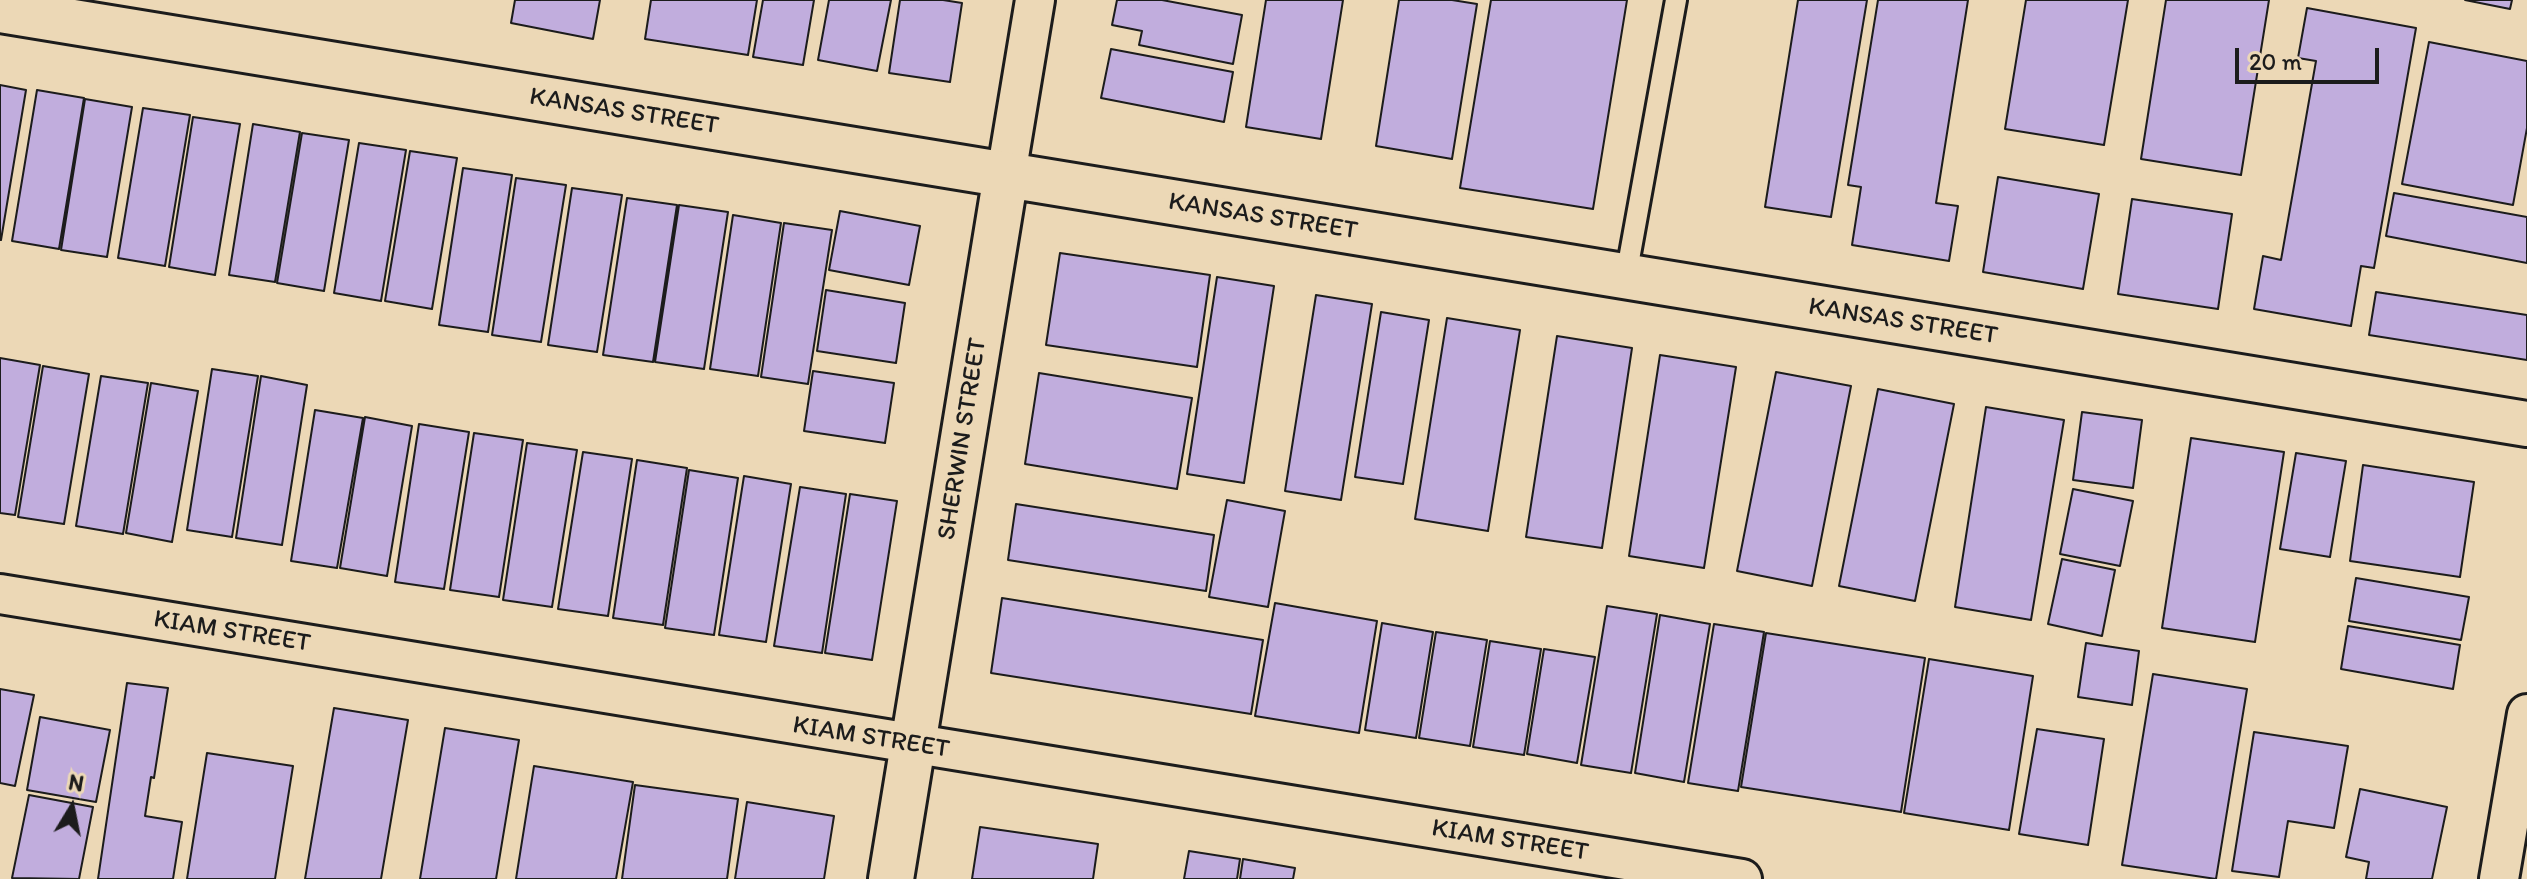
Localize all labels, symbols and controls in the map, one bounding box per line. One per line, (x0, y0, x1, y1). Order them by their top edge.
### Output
scale bar (2239, 32, 2383, 82)
text: 20 m (2249, 47, 2302, 76)
street label: KANSAS STREET (527, 82, 721, 142)
street label: KANSAS STREET (1166, 187, 1360, 247)
street label: KANSAS STREET (1806, 292, 2000, 352)
street label: SHERWIN STREET (932, 336, 994, 542)
street label: KIAM STREET (151, 604, 313, 660)
street label: KIAM STREET (790, 710, 952, 766)
north arrow (32, 767, 112, 847)
text: N (67, 768, 86, 797)
street label: KIAM STREET (1429, 813, 1591, 869)

